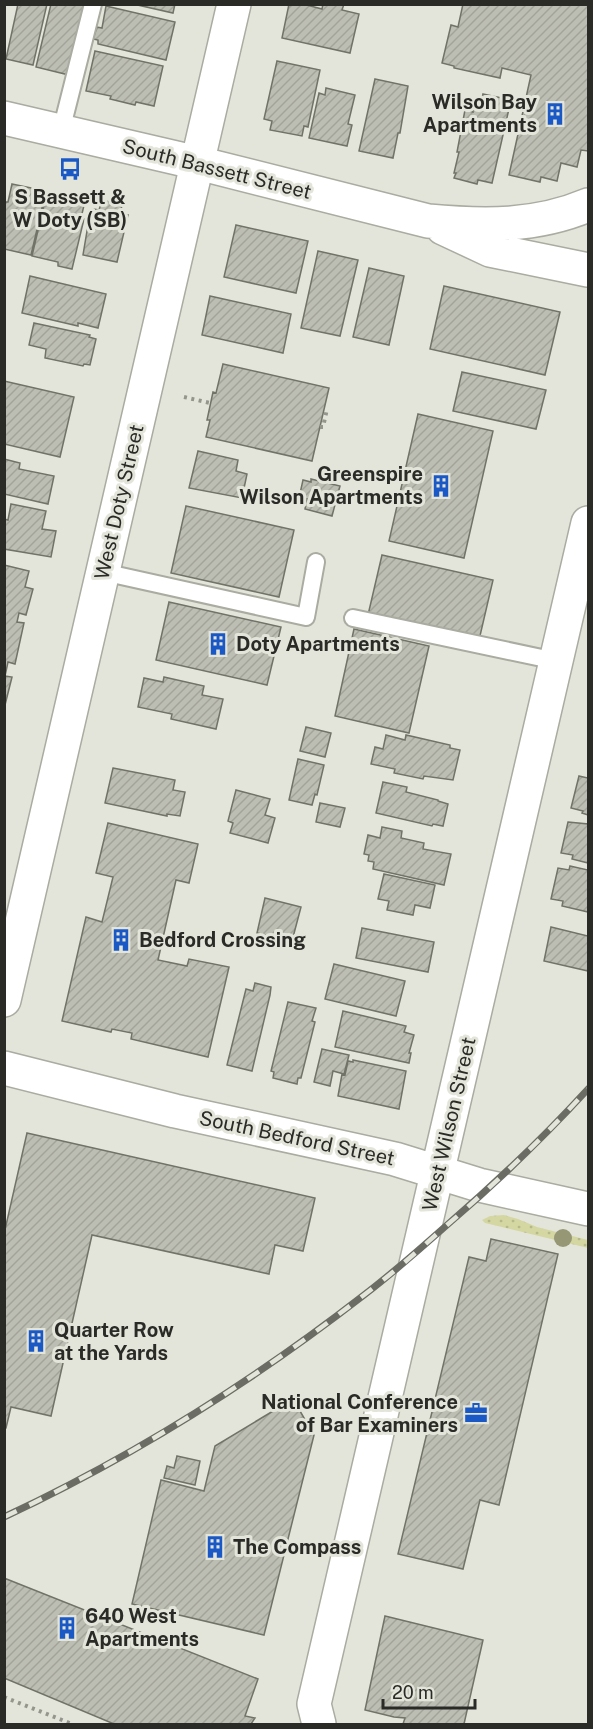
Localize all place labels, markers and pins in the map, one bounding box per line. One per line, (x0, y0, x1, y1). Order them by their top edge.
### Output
place label: Wilson Bay Apartments (423, 90, 537, 137)
building icon: Wilson Bay Apartments (542, 101, 568, 127)
bus stop icon: S Bassett & W Doty (SB) (57, 156, 83, 182)
place label: S Bassett & W Doty (SB) (13, 185, 127, 232)
place label: Greenspire Wilson Apartments (239, 462, 423, 509)
building icon: Greenspire Wilson Apartments (428, 473, 454, 499)
building icon: Doty Apartments (205, 631, 231, 657)
place label: Doty Apartments (236, 632, 400, 656)
building icon: Bedford Crossing (108, 927, 134, 953)
place label: Bedford Crossing (139, 928, 306, 952)
place label: Quarter Row at the Yards (54, 1318, 174, 1365)
building icon: Quarter Row at the Yards (23, 1328, 49, 1354)
place label: National Conference of Bar Examiners (261, 1390, 458, 1437)
office icon: National Conference of Bar Examiners (463, 1400, 489, 1426)
building icon: The Compass (202, 1534, 228, 1560)
place label: The Compass (233, 1535, 361, 1559)
place label: 640 West Apartments (85, 1604, 199, 1651)
building icon: 640 West Apartments (54, 1615, 80, 1641)

